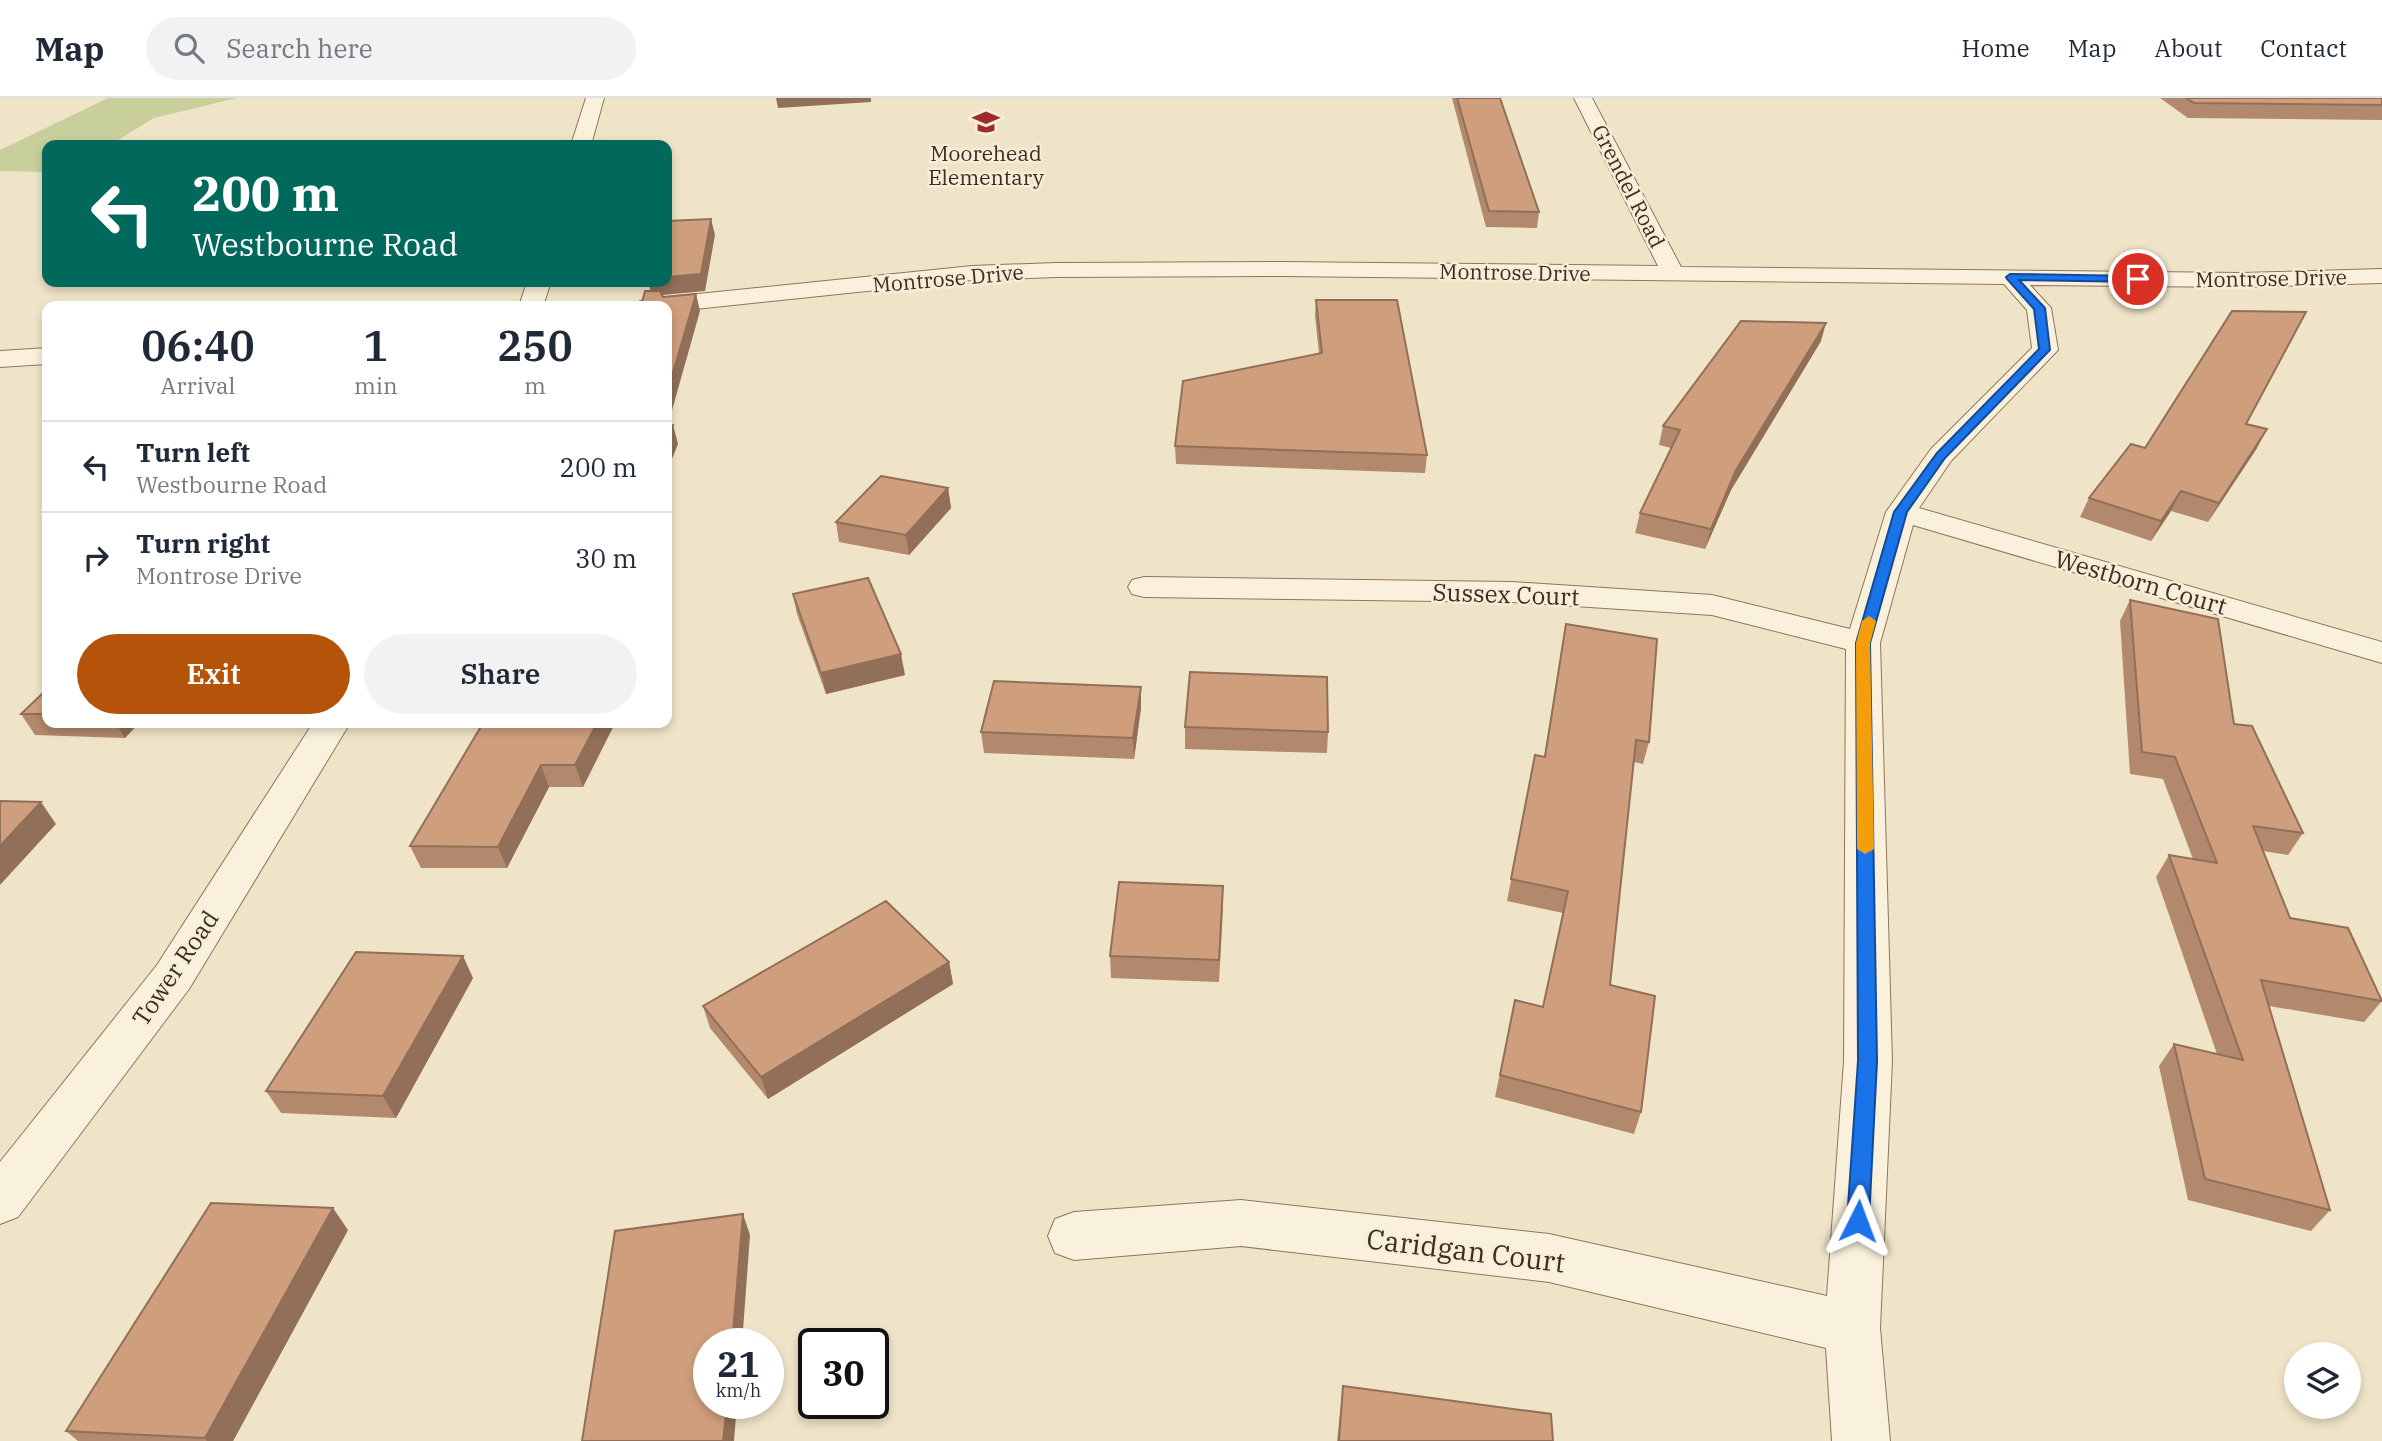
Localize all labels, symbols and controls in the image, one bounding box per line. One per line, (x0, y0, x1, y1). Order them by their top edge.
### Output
search box (146, 17, 636, 80)
text: Map (35, 27, 104, 70)
icon: search (170, 29, 208, 67)
text: Search here (226, 31, 373, 65)
text: Home (1962, 32, 2030, 64)
text: Map (2068, 32, 2116, 64)
text: About (2154, 32, 2222, 64)
text: Contact (2260, 32, 2347, 64)
school or university icon: Moorehead Elementary (971, 107, 1001, 137)
street label: Grendel Road (1586, 120, 1672, 252)
place label: Moorehead Elementary (928, 139, 1045, 191)
text: 200 m (192, 161, 339, 224)
icon: left (77, 168, 168, 259)
text: Westbourne Road (192, 223, 458, 265)
pin (2108, 249, 2168, 309)
street label: Montrose Drive (871, 257, 1025, 299)
street label: Montrose Drive (1439, 257, 1591, 287)
icon: arrive (2119, 260, 2157, 298)
street label: Montrose Drive (2195, 263, 2347, 293)
text: 06:40 (141, 318, 255, 373)
text: 1 (363, 318, 388, 373)
text: 250 (497, 318, 573, 373)
text: Arrival (161, 370, 235, 400)
text: min (354, 370, 398, 400)
text: m (524, 370, 546, 400)
text: Turn left (136, 435, 250, 469)
icon: left (77, 448, 115, 486)
text: 200 m (559, 450, 637, 484)
text: Westbourne Road (136, 469, 327, 499)
text: Turn right (136, 526, 270, 560)
icon: right (77, 539, 115, 577)
text: 30 m (575, 541, 637, 575)
street label: Westborn Court (2051, 542, 2231, 622)
text: Montrose Drive (136, 560, 302, 590)
street label: Sussex Court (1432, 575, 1580, 613)
button: Exit (77, 634, 350, 714)
button: Share (364, 634, 637, 714)
street label: Tower Road (125, 904, 225, 1032)
position arrow (1821, 1184, 1895, 1258)
street label: Caridgan Court (1365, 1219, 1568, 1281)
speed limit sign: 30 (798, 1328, 889, 1419)
text: 21 (717, 1341, 760, 1387)
map controls (2284, 1342, 2361, 1419)
button: layers (2284, 1342, 2361, 1419)
text: km/h (716, 1379, 761, 1402)

